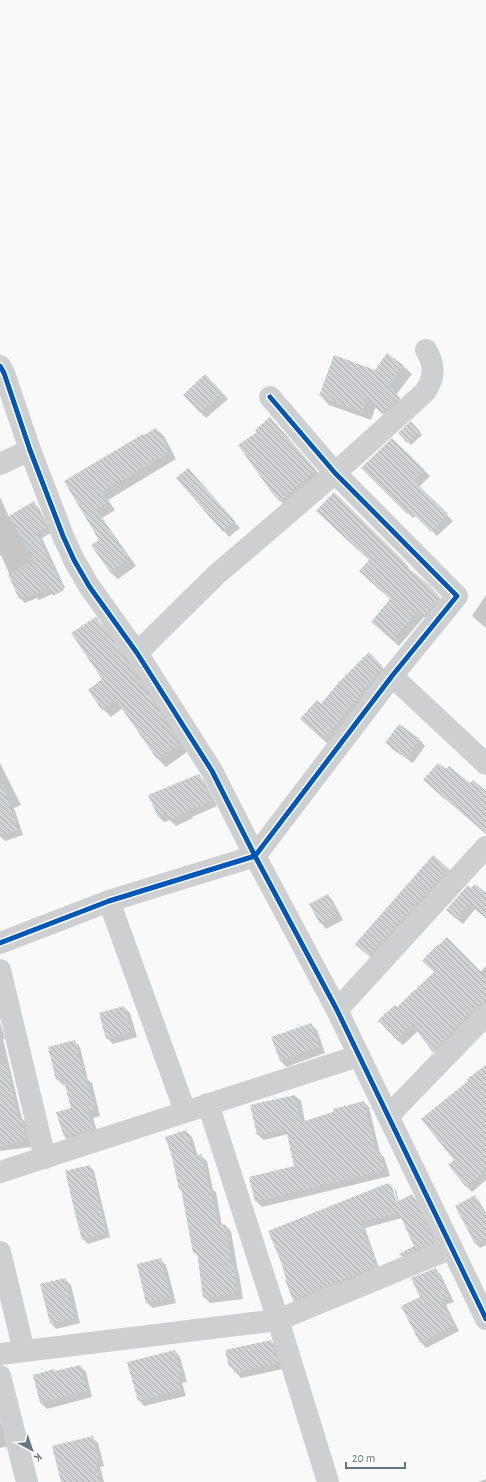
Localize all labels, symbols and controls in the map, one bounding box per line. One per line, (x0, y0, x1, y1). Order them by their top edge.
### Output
north arrow (12, 1430, 52, 1470)
scale bar (346, 1444, 405, 1470)
text: K (32, 1451, 44, 1464)
text: 20 m (352, 1452, 375, 1464)

